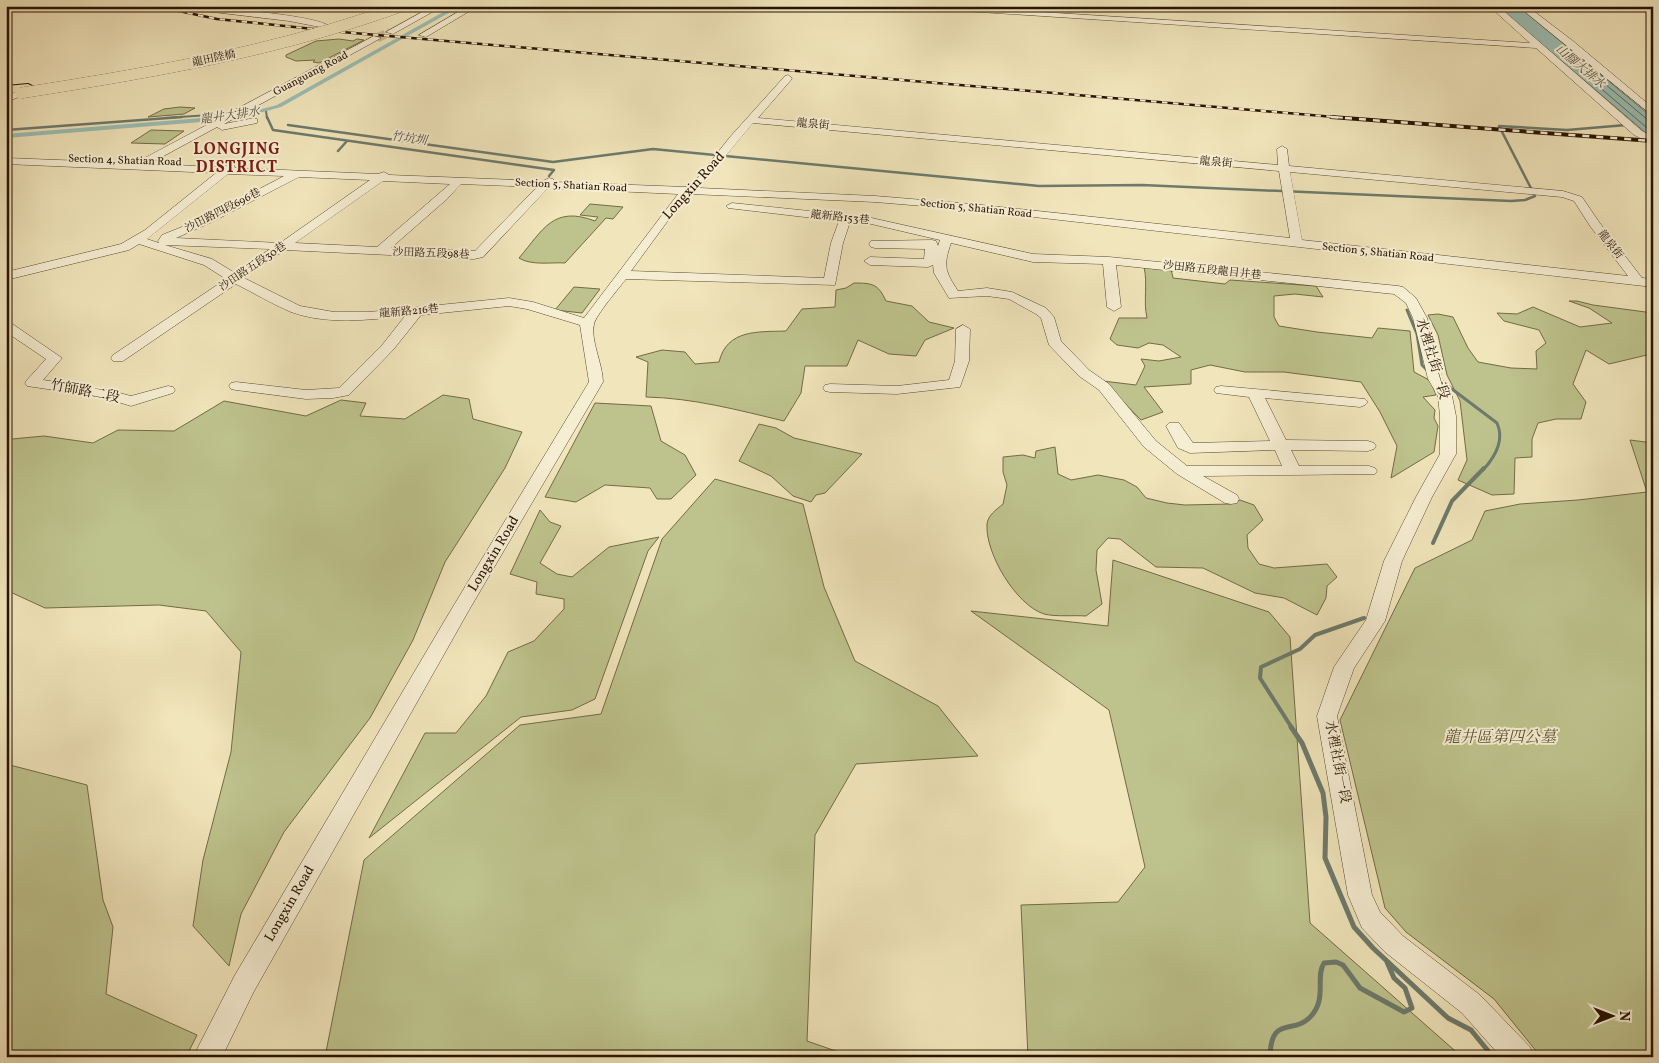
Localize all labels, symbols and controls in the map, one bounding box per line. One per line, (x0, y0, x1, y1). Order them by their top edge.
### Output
water label: 山腳大排水 (1552, 42, 1609, 93)
street label: 龍田陸橋 (191, 47, 237, 71)
street label: Guanguang Road (271, 48, 351, 100)
water label: 龍井大排水 (199, 104, 262, 128)
street label: 龍泉街 (796, 116, 830, 134)
water label: 竹坑圳 (390, 129, 430, 150)
district label: LONGJING DISTRICT (193, 139, 281, 179)
street label: Longxin Road (658, 148, 730, 224)
street label: Section 4, Shatian Road (68, 152, 182, 170)
street label: 龍泉街 (1199, 154, 1233, 172)
street label: Section 5, Shatian Road (514, 176, 628, 196)
street label: 沙田路四段696巷 (182, 185, 264, 237)
street label: Section 5, Shatian Road (919, 196, 1033, 222)
street label: 龍新路153巷 (810, 207, 870, 229)
street label: 龍泉街 (1594, 227, 1626, 263)
street label: 沙田路五段30巷 (216, 239, 290, 295)
street label: Section 5, Shatian Road (1321, 240, 1435, 266)
street label: 沙田路五段98巷 (392, 245, 470, 263)
street label: 沙田路五段龍目井巷 (1162, 258, 1262, 284)
street label: 龍新路216巷 (379, 302, 439, 322)
street label: 水裡社街一段 (1411, 316, 1453, 402)
street label: 竹師路二段 (49, 376, 121, 408)
street label: Longxin Road (464, 513, 524, 595)
street label: 水裡社街一段 (1320, 719, 1354, 805)
park label: 龍井區第四公墓 (1444, 727, 1559, 749)
street label: Longxin Road (261, 862, 320, 946)
north arrow (1586, 990, 1636, 1040)
text: N (1614, 1011, 1633, 1021)

